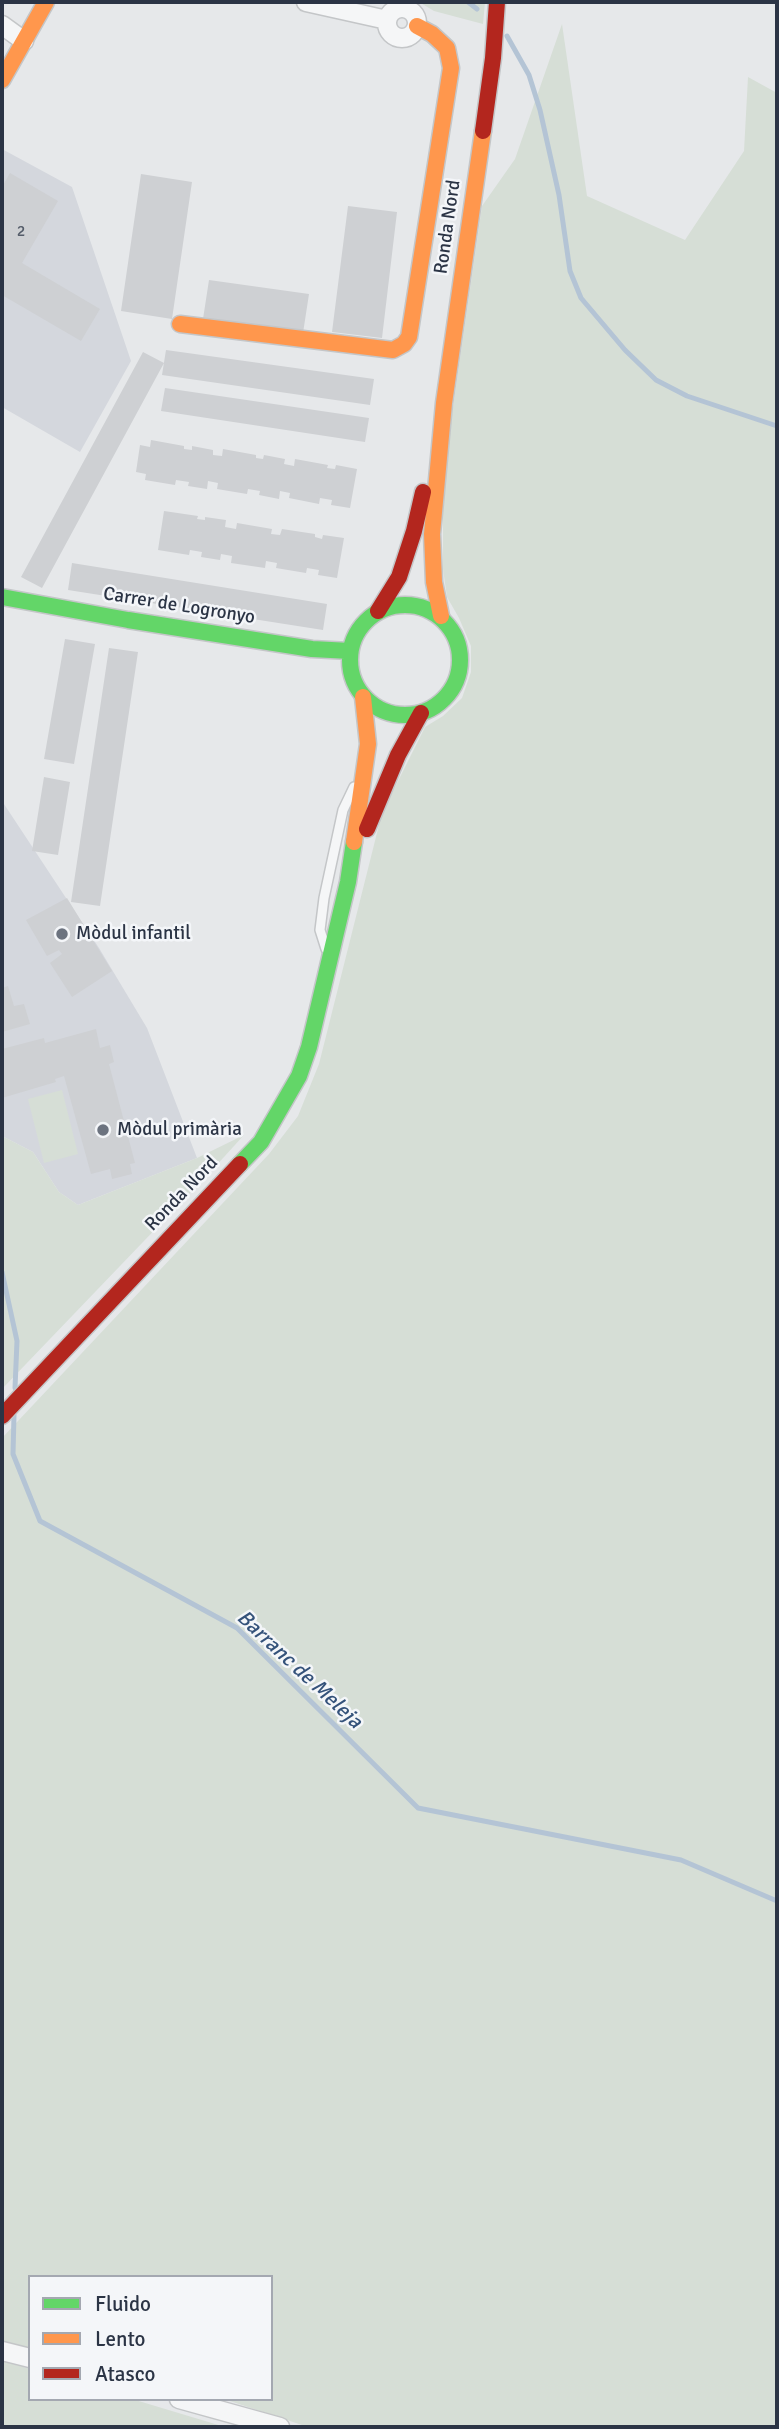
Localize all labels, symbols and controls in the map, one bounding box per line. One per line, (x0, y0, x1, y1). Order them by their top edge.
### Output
street label: Ronda Nord (430, 178, 466, 276)
house number: 2 (17, 222, 25, 242)
street label: Carrer de Logronyo (101, 583, 257, 629)
place label: Mòdul infantil (76, 923, 191, 945)
marker: Mòdul infantil (54, 926, 70, 942)
place label: Mòdul primària (117, 1119, 242, 1141)
marker: Mòdul primària (95, 1122, 111, 1138)
street label: Ronda Nord (141, 1152, 223, 1236)
water label: Barranc de Meleja (231, 1606, 367, 1734)
legend (28, 2275, 273, 2401)
text: Fluido (95, 2291, 151, 2317)
text: Lento (95, 2326, 145, 2352)
text: Atasco (95, 2361, 155, 2387)

